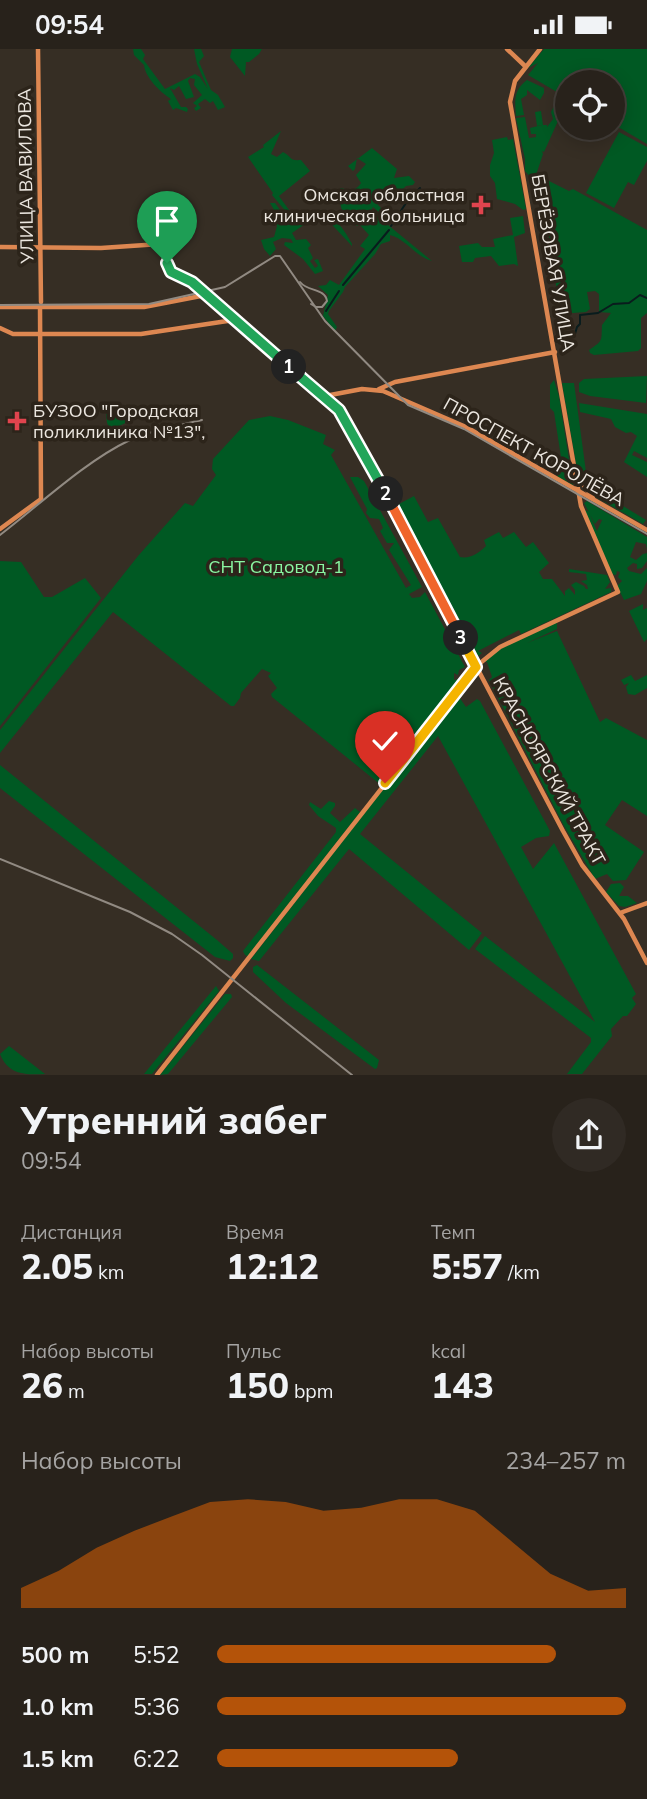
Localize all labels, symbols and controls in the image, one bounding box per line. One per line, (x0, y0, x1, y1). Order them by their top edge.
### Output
text: 09:54 (35, 8, 104, 41)
map controls (555, 70, 625, 140)
button: locate (555, 70, 625, 140)
street label: УЛИЦА ВАВИЛОВА (12, 88, 39, 265)
street label: БЕРЁЗОВАЯ УЛИЦА (527, 172, 580, 353)
place label: Омская областная клиническая больница (263, 183, 465, 227)
pin (137, 191, 197, 263)
marker: Омская областная клиническая больница (471, 195, 491, 215)
icon: arrive (148, 202, 186, 240)
pin: 1 (272, 349, 306, 385)
text: 1 (283, 354, 294, 378)
street label: ПРОСПЕКТ КОРОЛЁВА (439, 392, 629, 511)
place label: БУЗОО "Городская поликлиника №13", (33, 399, 205, 443)
marker: БУЗОО "Городская поликлиника №13", (7, 411, 27, 431)
pin: 2 (368, 477, 404, 511)
text: 2 (380, 481, 391, 505)
park label: СНТ Садовод-1 (208, 555, 344, 578)
pin: 3 (444, 621, 478, 655)
text: 3 (455, 625, 466, 649)
street label: КРАСНОЯРСКИЙ ТРАКТ (488, 673, 611, 869)
pin (355, 711, 415, 783)
icon: check (366, 722, 404, 760)
text: Утренний забег (21, 1096, 327, 1144)
button: share (552, 1098, 626, 1172)
text: 09:54 (21, 1146, 81, 1175)
text: Дистанция (21, 1220, 122, 1244)
text: Время (226, 1220, 284, 1244)
text: Темп (431, 1220, 476, 1244)
text: 2.05 (21, 1244, 93, 1288)
text: 12:12 (226, 1244, 319, 1288)
text: 5:57 (431, 1244, 503, 1288)
text: km (93, 1260, 125, 1284)
text: /km (503, 1260, 540, 1284)
text: Набор высоты (21, 1339, 154, 1363)
text: Пульс (226, 1339, 281, 1363)
text: kcal (431, 1339, 466, 1363)
text: 26 (21, 1363, 63, 1407)
text: 150 (226, 1363, 289, 1407)
text: 143 (431, 1363, 494, 1407)
text: m (63, 1379, 85, 1403)
text: bpm (289, 1379, 333, 1403)
text: Набор высоты (21, 1446, 182, 1475)
text: 234–257 m (505, 1446, 626, 1475)
text: 500 m (21, 1640, 89, 1669)
text: 5:52 (133, 1640, 180, 1669)
text: 1.0 km (21, 1692, 94, 1721)
text: 5:36 (133, 1692, 180, 1721)
text: 1.5 km (21, 1744, 94, 1773)
text: 6:22 (133, 1744, 180, 1773)

